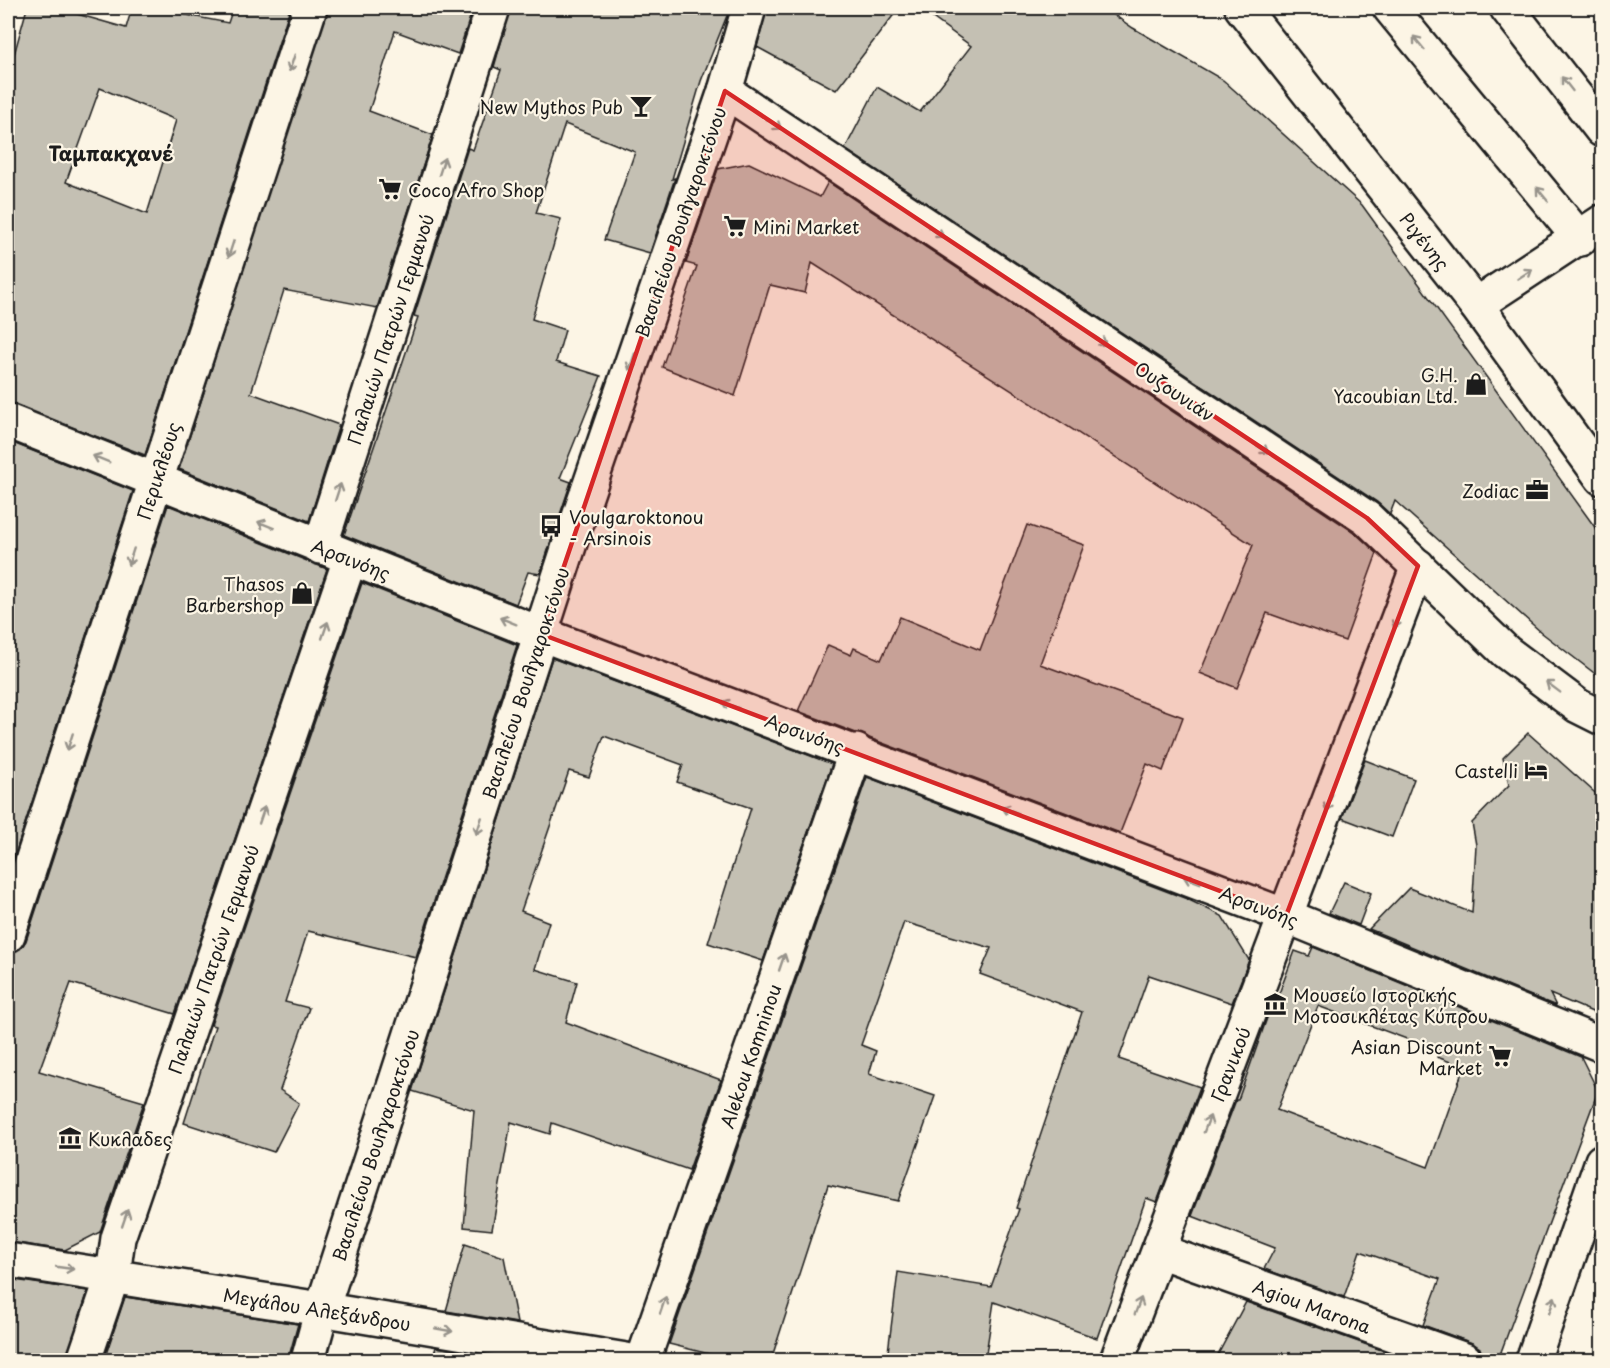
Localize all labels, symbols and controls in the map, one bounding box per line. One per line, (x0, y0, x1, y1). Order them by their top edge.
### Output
one-way arrow (1412, 35, 1425, 51)
one-way arrow (285, 53, 296, 72)
one-way arrow (1560, 77, 1573, 93)
place label: New Mythos Pub (480, 93, 623, 120)
bar icon: New Mythos Pub (628, 93, 654, 119)
street label: Βασιλείου Βουλγαροκτόνου (628, 103, 732, 341)
one-way arrow (765, 118, 782, 130)
district label: Ταμπακχανέ (49, 138, 173, 168)
one-way arrow (437, 157, 448, 176)
supermarket icon: Coco Afro Shop (377, 176, 403, 202)
place label: Coco Afro Shop (408, 176, 544, 203)
one-way arrow (1536, 186, 1549, 202)
street label: Ριγένης (1394, 206, 1456, 276)
street label: Παλαιών Πατρών Γερμανού (340, 210, 440, 448)
supermarket icon: Mini Market (722, 213, 748, 239)
place label: Mini Market (753, 213, 859, 240)
one-way arrow (928, 226, 944, 238)
one-way arrow (225, 239, 236, 258)
one-way arrow (1517, 267, 1534, 280)
one-way arrow (1090, 334, 1107, 346)
one-way arrow (626, 352, 637, 371)
street label: Ουζουνιάν (1130, 354, 1220, 428)
place label: G.H. Yacoubian Ltd. (1333, 361, 1458, 409)
shop icon: G.H. Yacoubian Ltd. (1463, 371, 1489, 397)
street label: Περικλέους (129, 418, 187, 524)
one-way arrow (1252, 442, 1269, 454)
one-way arrow (92, 453, 111, 464)
place label: Zodiac (1462, 477, 1519, 504)
office icon: Zodiac (1524, 477, 1550, 503)
one-way arrow (333, 483, 344, 502)
place label: Voulgaroktonou - Arsinois (569, 503, 704, 551)
bus stop icon: Voulgaroktonou - Arsinois (538, 513, 564, 539)
one-way arrow (257, 519, 276, 530)
street label: Αρσινόης (307, 532, 395, 586)
one-way arrow (124, 547, 135, 566)
street label: Βασιλείου Βουλγαροκτόνου (475, 564, 575, 802)
place label: Thasos Barbershop (185, 570, 284, 618)
shop icon: Thasos Barbershop (289, 580, 315, 606)
one-way arrow (1391, 611, 1402, 629)
one-way arrow (499, 615, 518, 626)
one-way arrow (321, 621, 332, 640)
one-way arrow (1546, 681, 1562, 693)
one-way arrow (721, 698, 739, 709)
street label: Αρσινόης (761, 706, 849, 760)
one-way arrow (64, 732, 75, 751)
place label: Castelli (1454, 757, 1518, 784)
hotel icon: Castelli (1523, 757, 1549, 783)
one-way arrow (1322, 793, 1333, 812)
one-way arrow (1002, 804, 1020, 815)
one-way arrow (258, 806, 269, 825)
one-way arrow (473, 816, 484, 835)
street label: Παλαιών Πατρών Γερμανού (161, 841, 265, 1077)
one-way arrow (1184, 874, 1202, 885)
street label: Αρσινόης (1215, 879, 1303, 933)
one-way arrow (778, 954, 789, 972)
street label: Alekou Komninou (713, 980, 787, 1132)
place label: Μουσείο Ιστορικής Μοτοσικλέτας Κύπρου (1293, 981, 1488, 1029)
museum icon: Μουσείο Ιστορικής Μοτοσικλέτας Κύπρου (1262, 991, 1288, 1017)
street label: Γρανικού (1203, 1023, 1257, 1105)
street label: Βασιλείου Βουλγαροκτόνου (325, 1026, 425, 1264)
place label: Asian Discount Market (1351, 1033, 1482, 1081)
supermarket icon: Asian Discount Market (1487, 1043, 1513, 1069)
one-way arrow (1203, 1115, 1214, 1133)
museum icon: Κυκλαδες (57, 1125, 83, 1151)
place label: Κυκλαδες (88, 1125, 172, 1152)
one-way arrow (120, 1209, 131, 1228)
one-way arrow (55, 1263, 75, 1274)
street label: Agiou Marona (1249, 1272, 1375, 1340)
street label: Μεγάλου Αλεξάνδρου (221, 1281, 413, 1337)
one-way arrow (658, 1296, 669, 1315)
one-way arrow (1547, 1296, 1558, 1315)
one-way arrow (1133, 1297, 1144, 1316)
one-way arrow (434, 1325, 454, 1336)

